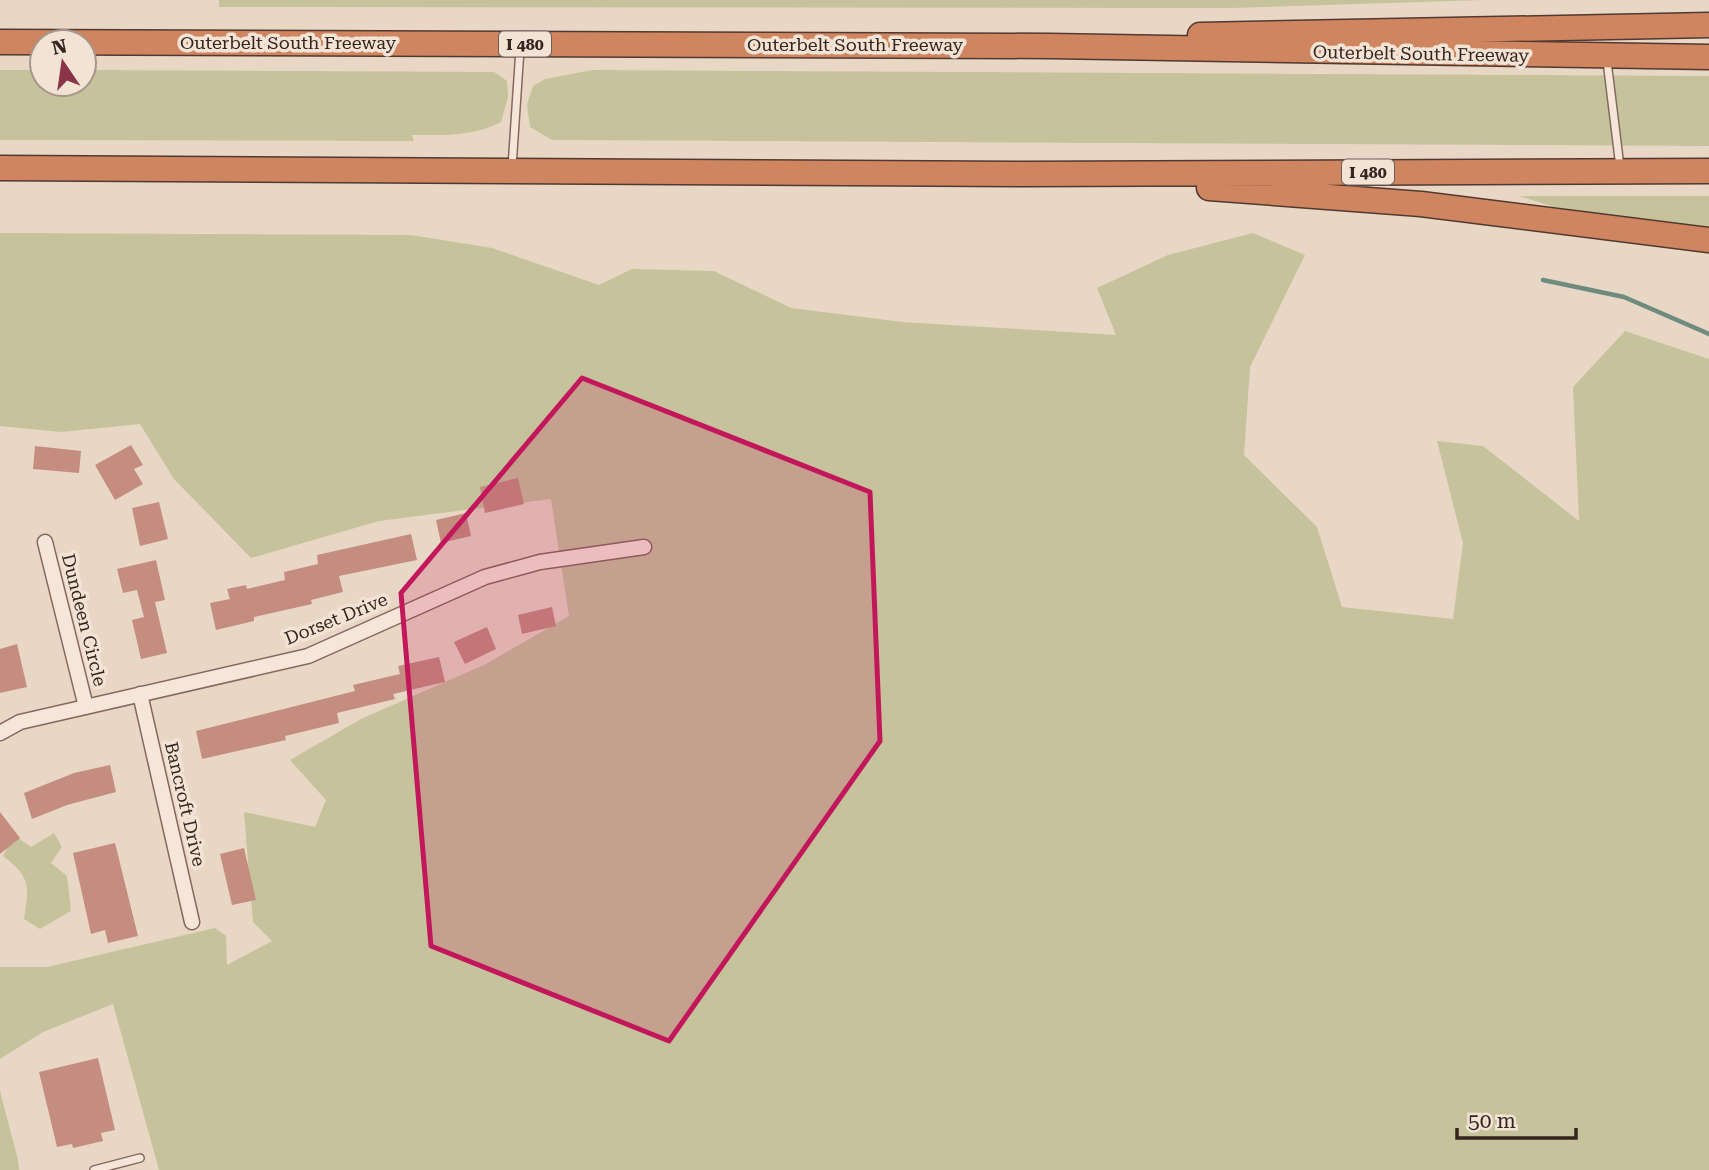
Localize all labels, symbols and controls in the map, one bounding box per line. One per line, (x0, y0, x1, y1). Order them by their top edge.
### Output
north arrow (28, 28, 98, 98)
street label: Outerbelt South Freeway (180, 32, 396, 53)
road number: I 480 (499, 32, 551, 56)
text: N (50, 34, 69, 60)
street label: Outerbelt South Freeway (747, 34, 963, 55)
street label: Outerbelt South Freeway (1313, 41, 1530, 66)
road number: I 480 (1342, 160, 1394, 184)
street label: Dundeen Circle (58, 551, 111, 688)
street label: Dorset Drive (281, 588, 390, 649)
street label: Bancroft Drive (161, 740, 210, 868)
scale bar (1457, 1096, 1576, 1140)
text: 50 m (1468, 1109, 1516, 1133)

